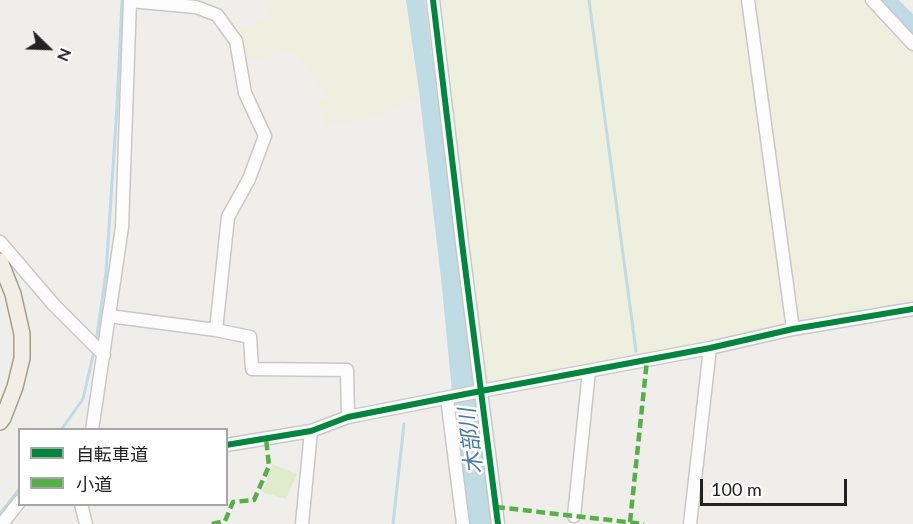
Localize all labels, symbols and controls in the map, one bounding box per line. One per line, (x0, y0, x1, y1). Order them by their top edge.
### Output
north arrow (18, 18, 78, 78)
text: N (54, 46, 76, 65)
water label: 木部川 (454, 407, 488, 475)
legend (18, 428, 228, 506)
text: 自転車道 (76, 443, 148, 465)
scale bar (703, 467, 850, 505)
text: 小道 (76, 473, 112, 495)
text: 100 m (711, 478, 762, 500)

